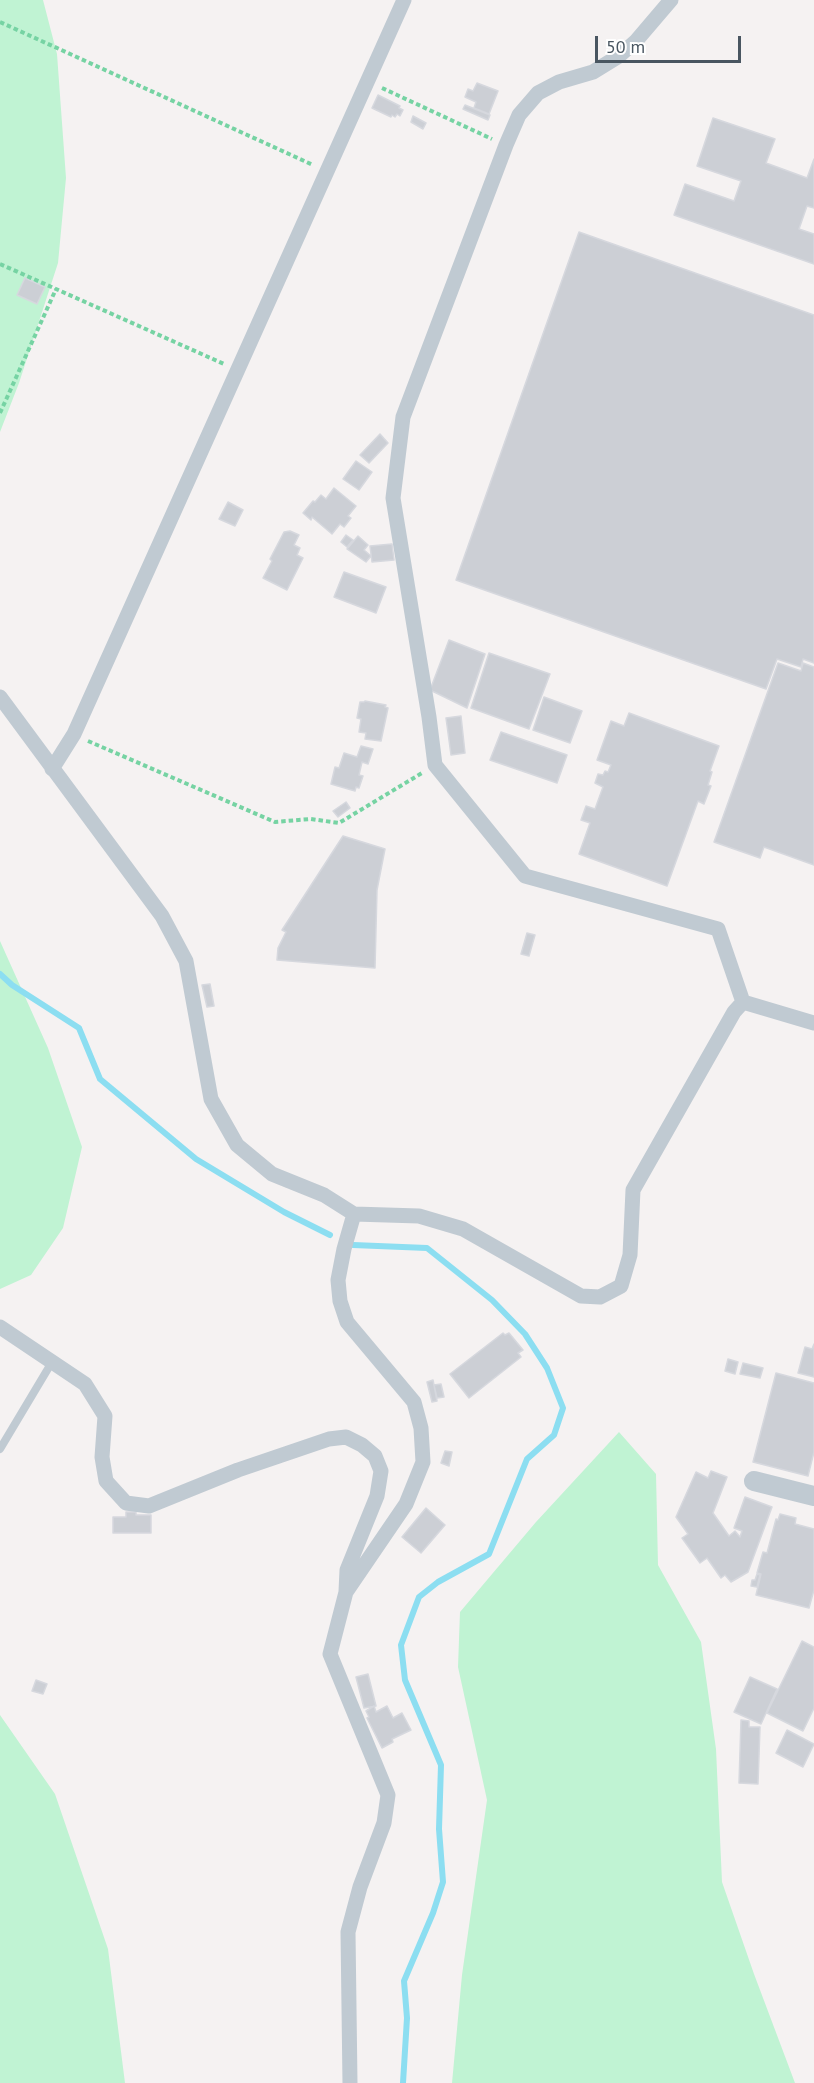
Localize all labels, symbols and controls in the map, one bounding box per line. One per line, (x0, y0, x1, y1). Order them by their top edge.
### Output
scale bar (598, 24, 744, 62)
text: 50 m (606, 35, 645, 58)

